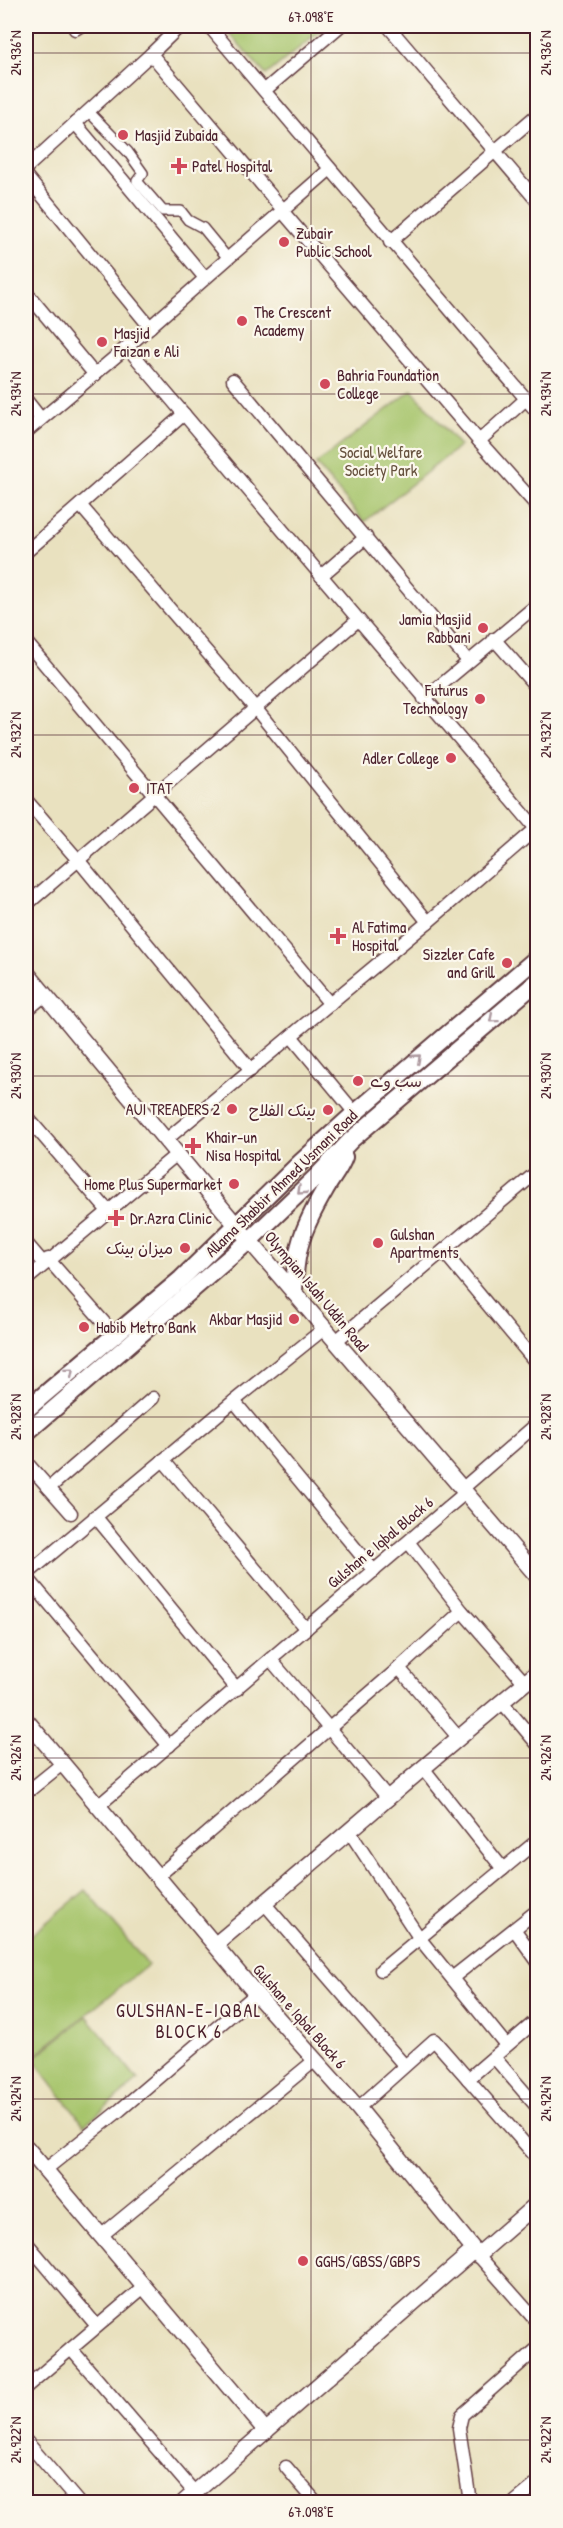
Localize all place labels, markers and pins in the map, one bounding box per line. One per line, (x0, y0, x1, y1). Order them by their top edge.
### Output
place label: Masjid Zubaida (135, 124, 218, 146)
marker: Masjid Zubaida (116, 128, 130, 142)
place label: Patel Hospital (192, 155, 273, 177)
marker: Patel Hospital (170, 157, 188, 175)
place label: Zubair Public School (296, 222, 373, 262)
marker: Zubair Public School (277, 235, 291, 249)
place label: The Crescent Academy (254, 301, 332, 341)
marker: The Crescent Academy (235, 314, 249, 328)
place label: Masjid Faizan e Ali (113, 322, 180, 362)
marker: Masjid Faizan e Ali (95, 335, 109, 349)
place label: Bahria Foundation College (337, 364, 439, 404)
marker: Bahria Foundation College (318, 377, 332, 391)
place label: Jamia Masjid Rabbani (399, 608, 471, 648)
marker: Jamia Masjid Rabbani (476, 621, 490, 635)
place label: Futurus Technology (403, 679, 468, 719)
marker: Futurus Technology (473, 692, 487, 706)
place label: Adler College (363, 747, 440, 769)
marker: Adler College (444, 751, 458, 765)
place label: ITAT (146, 777, 173, 799)
marker: ITAT (127, 781, 141, 795)
place label: Al Fatima Hospital (352, 916, 406, 956)
marker: Al Fatima Hospital (329, 927, 347, 945)
place label: Sizzler Cafe and Grill (423, 943, 496, 983)
marker: Sizzler Cafe and Grill (500, 956, 514, 970)
place label: سب وے (370, 1070, 422, 1092)
marker: سب وے (351, 1074, 365, 1088)
place label: AUI TREADERS 2 (126, 1098, 220, 1120)
place label: بینک الفلاح (249, 1099, 316, 1121)
marker: AUI TREADERS 2 (225, 1102, 239, 1116)
marker: بینک الفلاح (321, 1103, 335, 1117)
place label: Khair-un Nisa Hospital (206, 1126, 282, 1166)
marker: Khair-un Nisa Hospital (184, 1137, 202, 1155)
place label: Home Plus Supermarket (84, 1173, 222, 1195)
marker: Home Plus Supermarket (227, 1177, 241, 1191)
place label: Dr.Azra Clinic (130, 1207, 212, 1229)
marker: Dr.Azra Clinic (107, 1209, 125, 1227)
place label: Gulshan Apartments (390, 1223, 459, 1263)
marker: Gulshan Apartments (371, 1236, 385, 1250)
place label: میزان بینک (106, 1237, 173, 1259)
marker: میزان بینک (178, 1241, 192, 1255)
place label: Akbar Masjid (209, 1308, 282, 1330)
marker: Akbar Masjid (287, 1312, 301, 1326)
place label: Habib Metro Bank (96, 1316, 197, 1338)
marker: Habib Metro Bank (77, 1320, 91, 1334)
place label: GGHS/GBSS/GBPS (315, 2250, 421, 2272)
marker: GGHS/GBSS/GBPS (296, 2254, 310, 2268)

